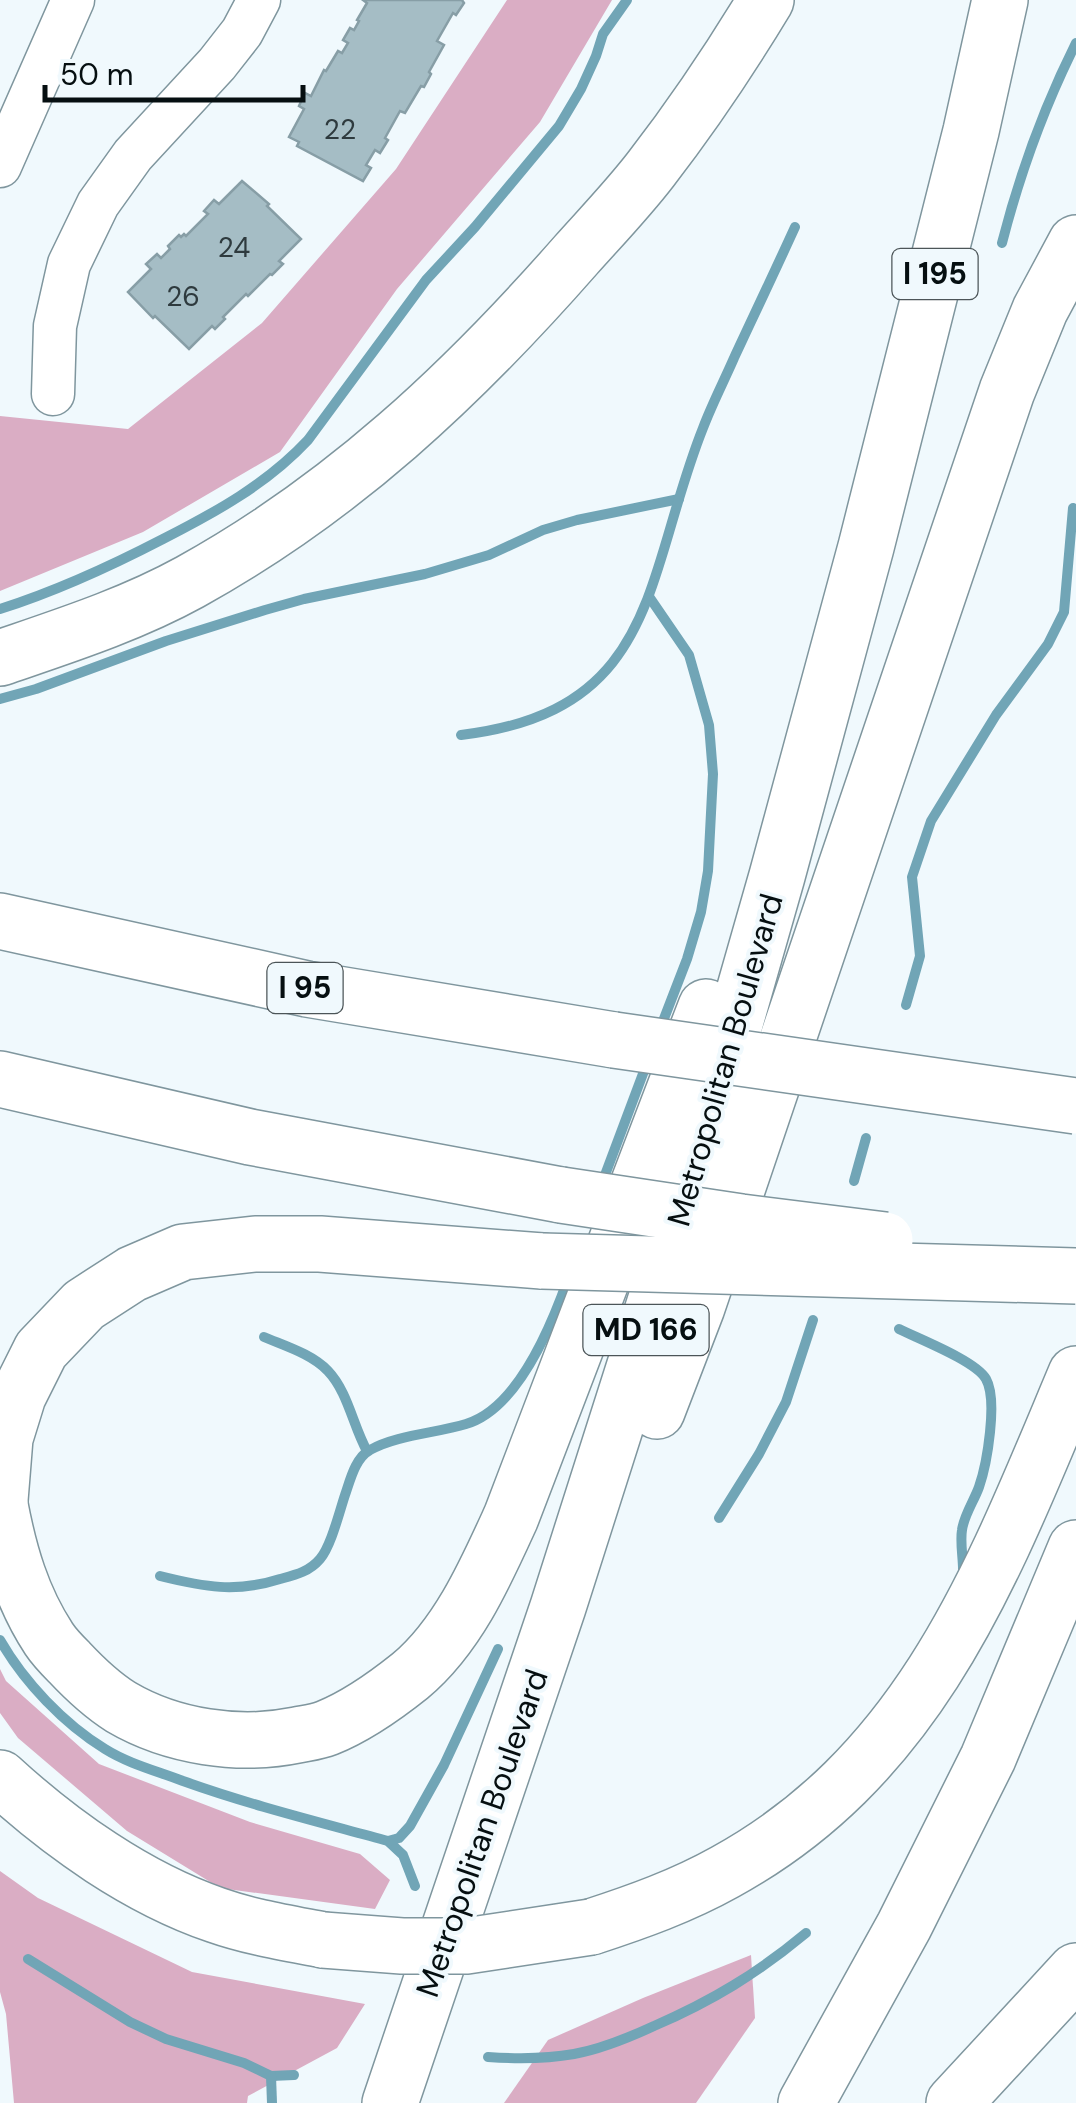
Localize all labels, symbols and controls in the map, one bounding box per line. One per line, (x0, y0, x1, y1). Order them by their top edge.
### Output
scale bar (45, 40, 302, 102)
text: 50 m (60, 55, 134, 94)
house number: 22 (324, 111, 356, 148)
house number: 24 (218, 229, 250, 266)
road number: I 195 (892, 249, 978, 299)
house number: 26 (166, 278, 200, 315)
street label: Metropolitan Boulevard (657, 889, 793, 1231)
road number: I 95 (268, 963, 342, 1013)
road number: MD 166 (584, 1305, 708, 1355)
street label: Metropolitan Boulevard (406, 1664, 558, 2002)

